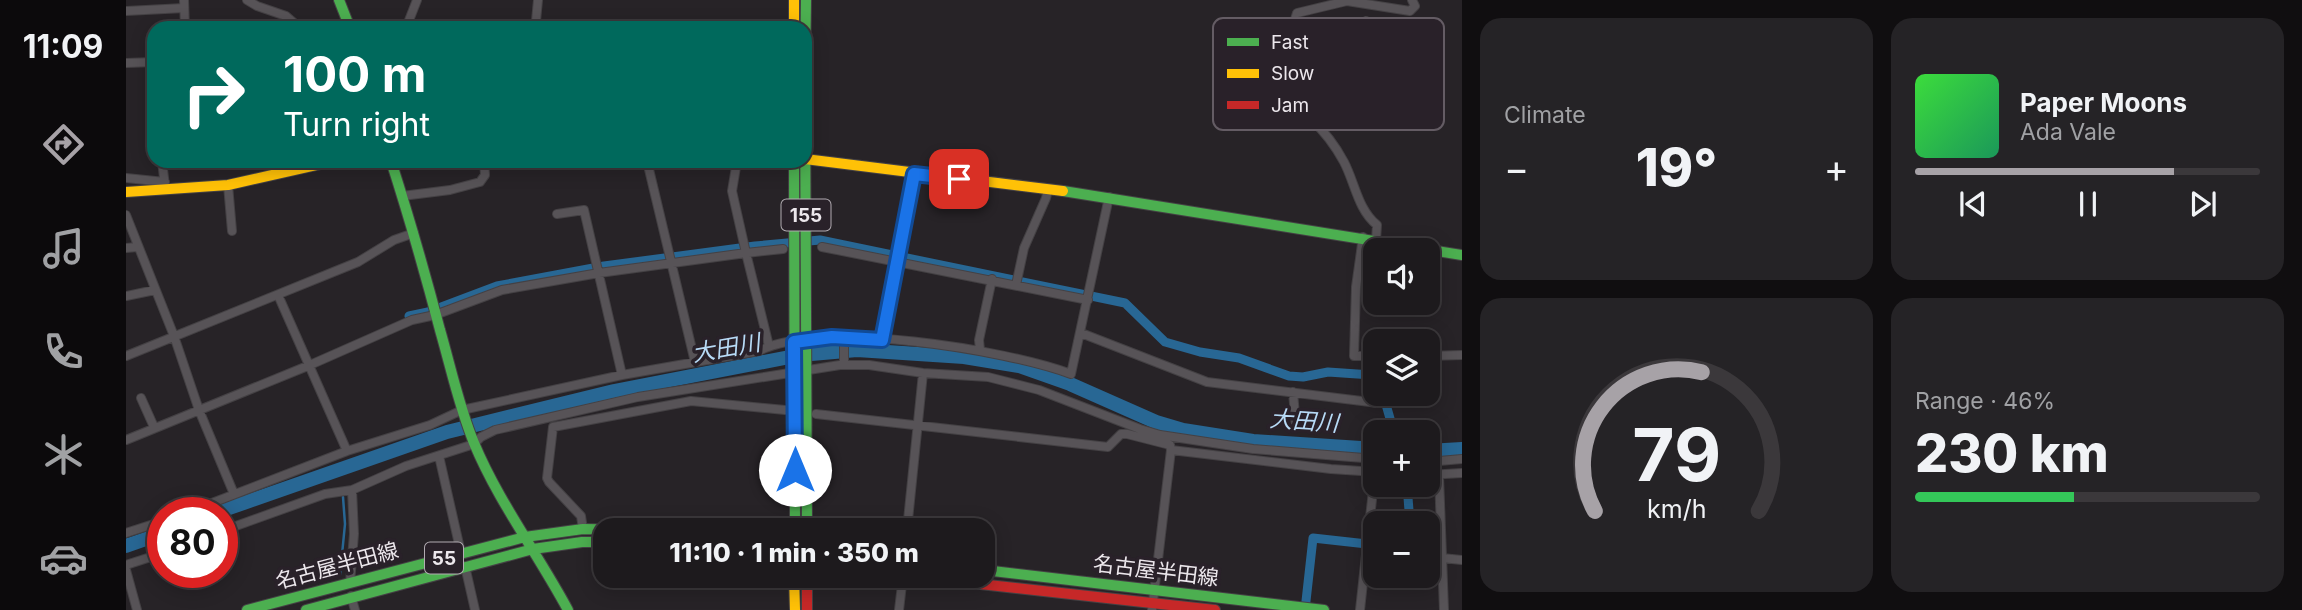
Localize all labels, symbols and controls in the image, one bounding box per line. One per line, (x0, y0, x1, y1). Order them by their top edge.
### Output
legend (1213, 18, 1444, 130)
text: 11:09 (23, 27, 103, 66)
text: Fast (1271, 31, 1309, 54)
text: 100 m (283, 45, 427, 104)
icon: right (168, 49, 259, 140)
text: Slow (1271, 62, 1314, 85)
text: Paper Moons (2020, 87, 2187, 118)
text: Jam (1271, 94, 1309, 117)
text: Climate (1504, 101, 1586, 129)
text: Turn right (283, 105, 430, 144)
text: Ada Vale (2020, 118, 2116, 146)
icon: directions (39, 120, 88, 169)
text: 19° (1636, 136, 1717, 199)
text: − (1504, 145, 1529, 191)
text: + (1824, 145, 1849, 191)
pin (929, 149, 989, 209)
icon: arrive (940, 160, 978, 198)
icon: previous (1954, 185, 1992, 223)
icon: pause (2069, 185, 2107, 223)
icon: next (2184, 185, 2222, 223)
road number: 155 (782, 200, 830, 230)
icon: music (39, 224, 88, 273)
map controls (1363, 238, 1440, 588)
button: sound (1363, 238, 1440, 315)
icon: phone (39, 327, 88, 376)
water label: 大田川 (690, 328, 765, 368)
button: layers (1363, 329, 1440, 406)
text: Range · 46% (1915, 387, 2055, 415)
water label: 大田川 (1269, 405, 1342, 438)
text: 79 (1632, 410, 1721, 499)
button: + (1363, 420, 1440, 497)
text: 230 km (1915, 422, 2109, 485)
icon: climate (39, 430, 88, 479)
position arrow (758, 433, 832, 507)
text: km/h (1647, 494, 1706, 524)
speed limit sign: 80 (147, 497, 238, 588)
button: − (1363, 511, 1440, 588)
icon: car (39, 534, 88, 583)
street label: 名古屋半田線 (273, 537, 401, 594)
text: 11:10 · 1 min · 350 m (669, 537, 919, 568)
road number: 55 (425, 542, 463, 573)
street label: 名古屋半田線 (1092, 550, 1220, 591)

